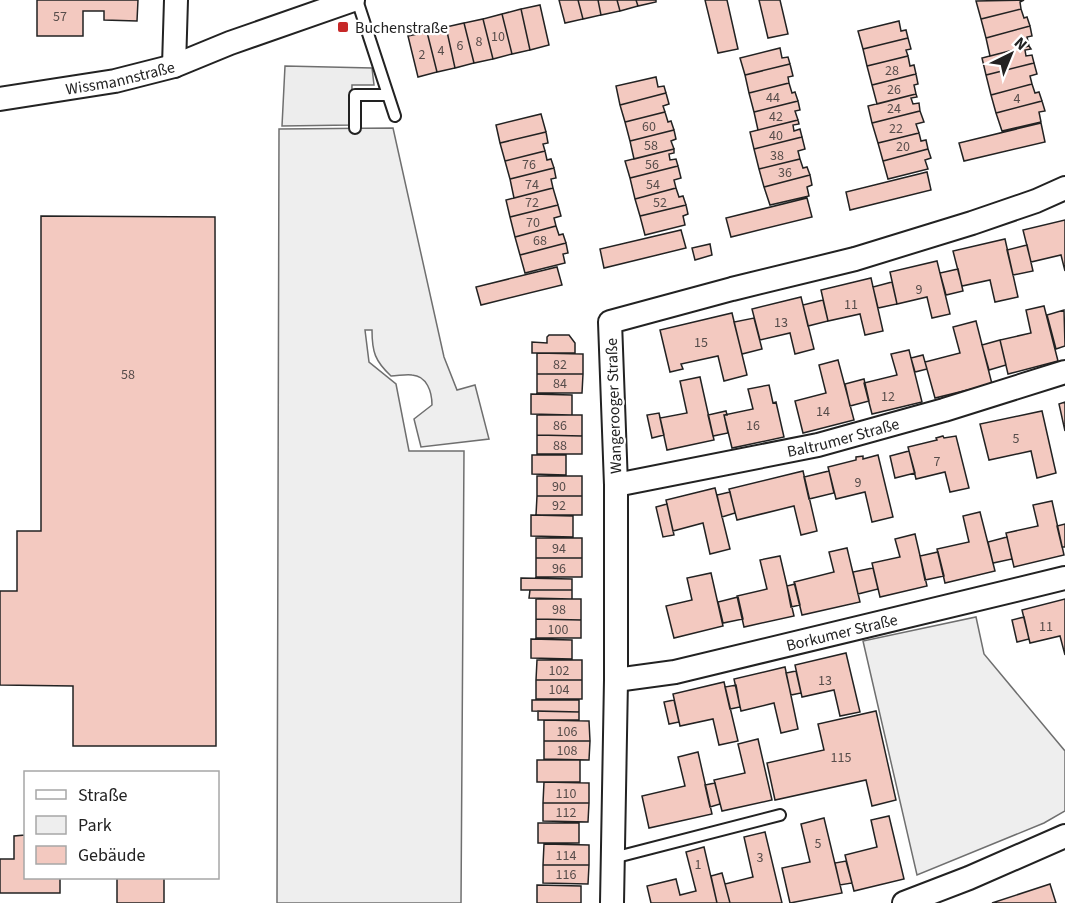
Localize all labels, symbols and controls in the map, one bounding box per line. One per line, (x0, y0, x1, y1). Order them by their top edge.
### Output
house number: 57 (53, 7, 67, 27)
place label: Buchenstraße (355, 17, 448, 39)
marker: Buchenstraße (336, 20, 350, 34)
north arrow (981, 24, 1041, 84)
house number: 10 (491, 27, 505, 47)
house number: 8 (476, 32, 483, 52)
text: N (1009, 32, 1032, 55)
house number: 6 (457, 36, 464, 56)
house number: 4 (438, 41, 445, 61)
house number: 2 (419, 45, 426, 65)
street label: Wissmannstraße (64, 56, 177, 101)
house number: 28 (885, 61, 899, 81)
house number: 26 (887, 80, 901, 100)
house number: 44 (766, 88, 780, 108)
house number: 4 (1014, 89, 1021, 109)
house number: 24 (887, 99, 901, 119)
house number: 42 (769, 107, 783, 127)
house number: 60 (642, 117, 656, 137)
house number: 22 (889, 119, 903, 139)
house number: 40 (769, 126, 783, 146)
house number: 58 (644, 136, 658, 156)
house number: 20 (896, 137, 910, 157)
house number: 38 (770, 146, 784, 166)
house number: 76 (522, 155, 536, 175)
house number: 56 (645, 155, 659, 175)
house number: 36 (778, 163, 792, 183)
house number: 74 (525, 175, 539, 195)
house number: 54 (646, 175, 660, 195)
house number: 72 (525, 193, 539, 213)
house number: 52 (653, 193, 667, 213)
house number: 70 (526, 213, 540, 233)
house number: 68 (533, 231, 547, 251)
house number: 9 (916, 280, 923, 300)
house number: 11 (844, 295, 858, 315)
house number: 13 (774, 313, 788, 333)
house number: 15 (694, 333, 708, 353)
street label: Wangerooger Straße (601, 337, 627, 474)
house number: 82 (553, 355, 567, 375)
house number: 58 (121, 365, 135, 385)
house number: 84 (553, 374, 567, 394)
house number: 12 (881, 387, 895, 407)
house number: 14 (816, 402, 830, 422)
street label: Baltrumer Straße (785, 413, 902, 463)
house number: 86 (553, 416, 567, 436)
house number: 16 (746, 416, 760, 436)
house number: 5 (1013, 429, 1020, 449)
house number: 88 (553, 436, 567, 456)
house number: 7 (934, 452, 941, 472)
house number: 9 (855, 473, 862, 493)
house number: 90 (552, 477, 566, 497)
house number: 92 (552, 496, 566, 516)
house number: 94 (552, 539, 566, 559)
house number: 96 (552, 559, 566, 579)
house number: 98 (552, 600, 566, 620)
street label: Borkumer Straße (784, 609, 900, 657)
house number: 11 (1039, 617, 1053, 637)
house number: 100 (548, 620, 568, 640)
house number: 102 (549, 661, 569, 681)
house number: 13 (818, 671, 832, 691)
house number: 104 (549, 680, 569, 700)
house number: 106 (557, 722, 577, 742)
house number: 108 (557, 741, 577, 761)
house number: 115 (831, 748, 851, 768)
legend (24, 771, 219, 879)
text: Straße (78, 783, 128, 808)
house number: 110 (556, 784, 576, 804)
house number: 112 (556, 803, 576, 823)
text: Park (78, 813, 112, 838)
house number: 5 (815, 834, 822, 854)
text: Gebäude (78, 843, 146, 868)
house number: 114 (556, 846, 576, 866)
house number: 3 (757, 848, 764, 868)
house number: 1 (695, 855, 702, 875)
house number: 116 (556, 865, 576, 885)

